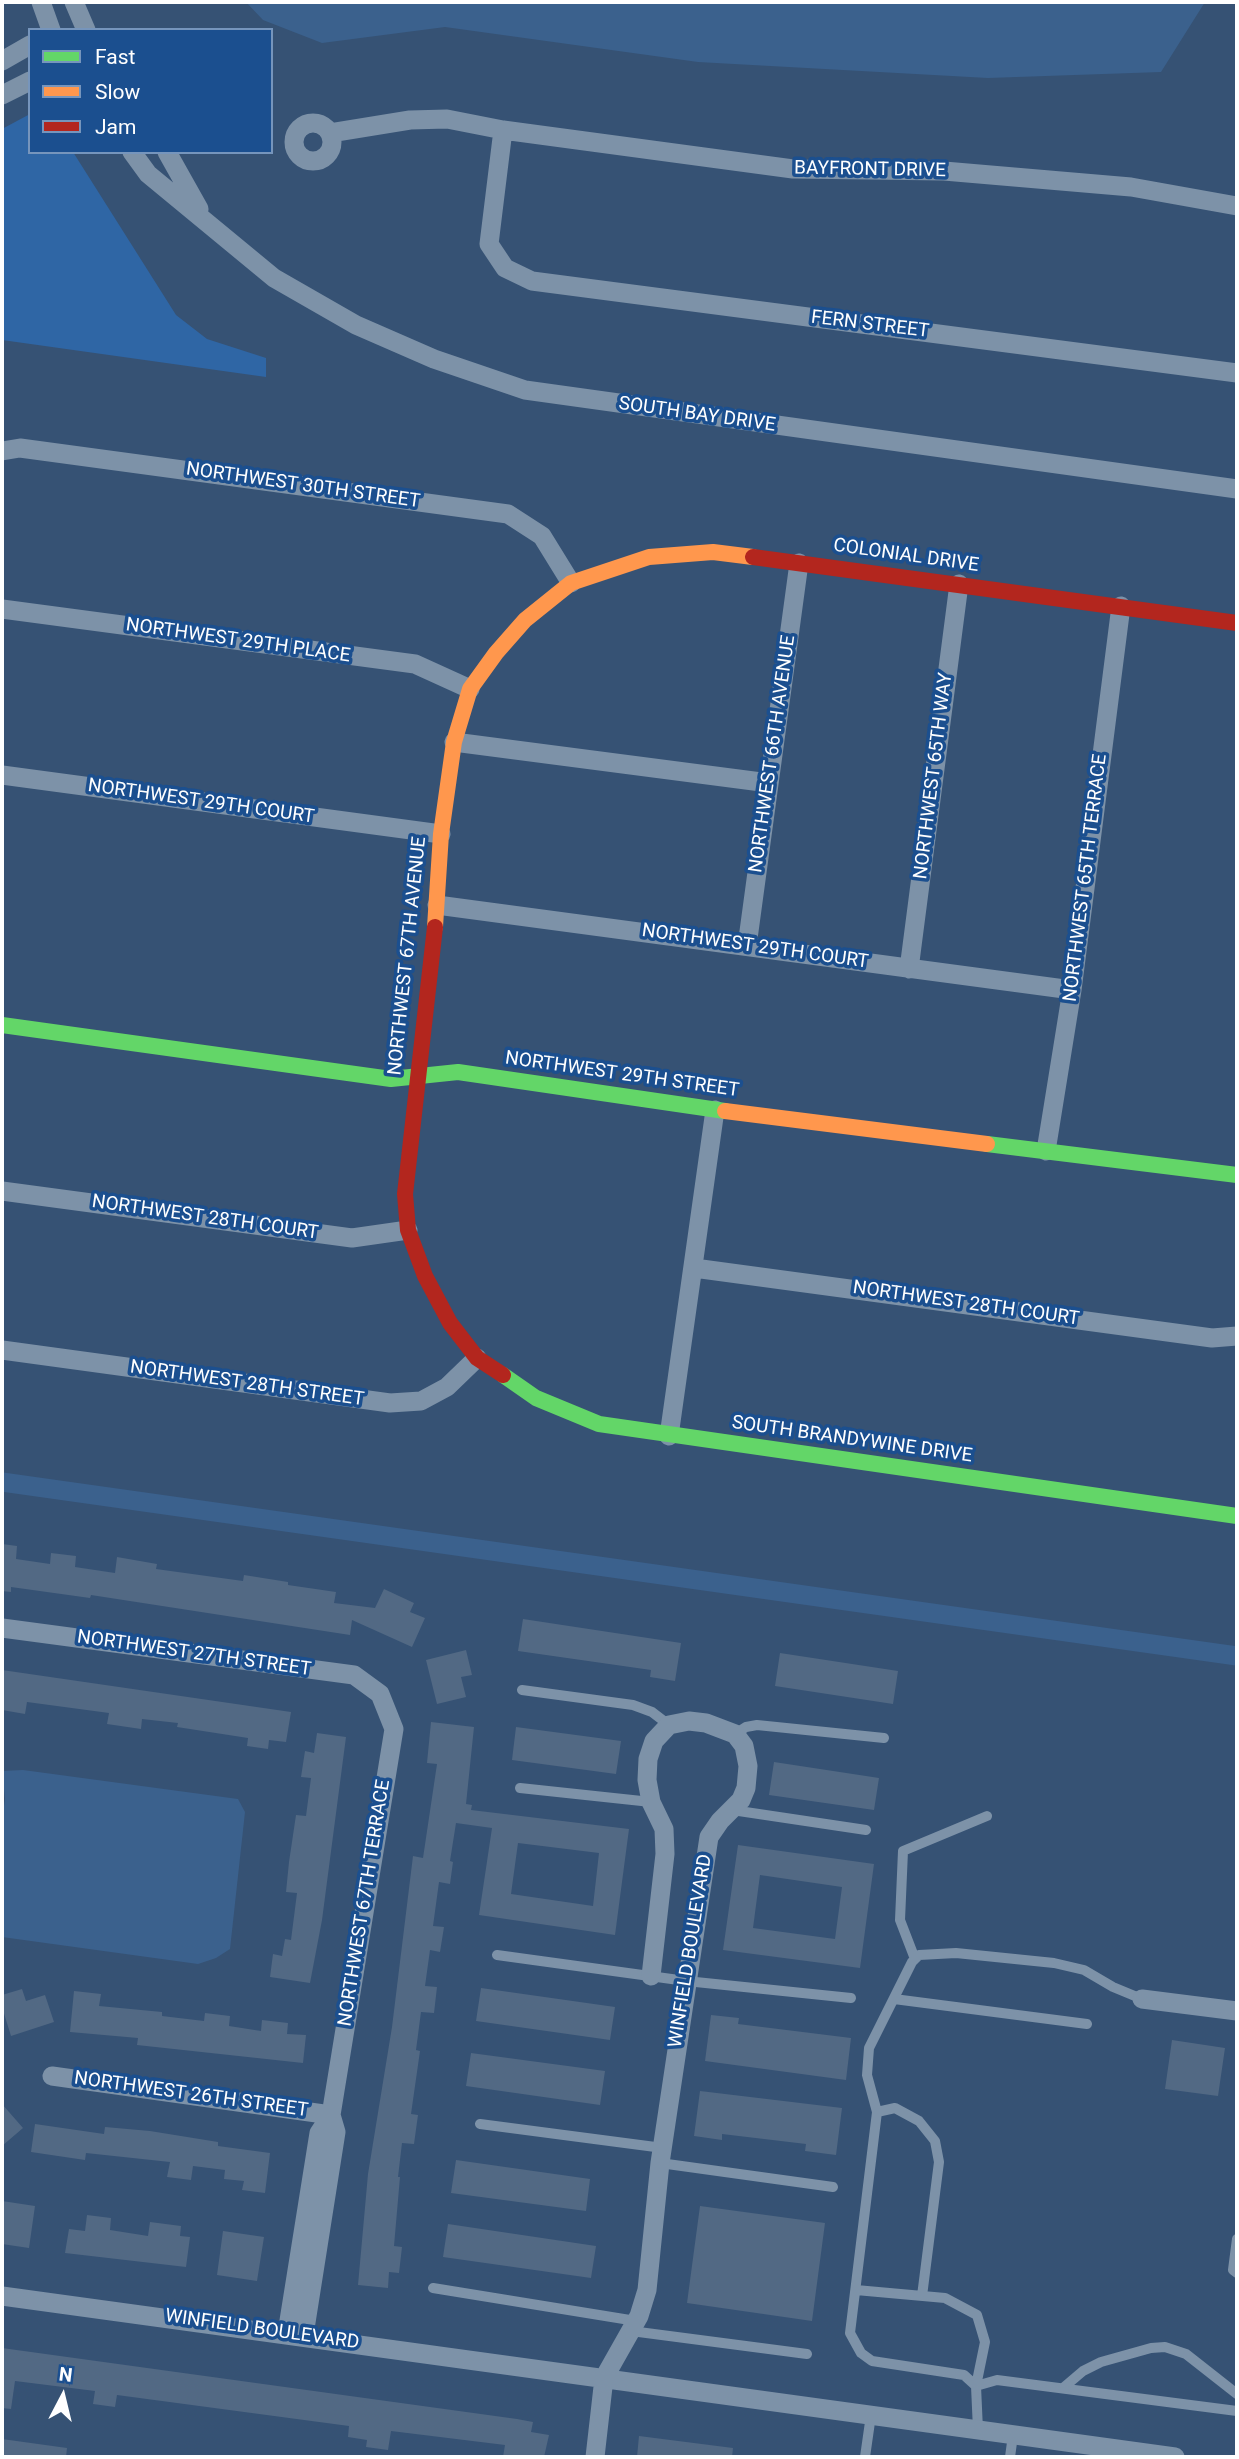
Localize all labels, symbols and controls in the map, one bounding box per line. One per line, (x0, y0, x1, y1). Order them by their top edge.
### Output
legend (28, 28, 273, 154)
text: Fast (95, 45, 135, 69)
text: Slow (95, 80, 140, 104)
text: Jam (95, 115, 136, 139)
street label: BAYFRONT DRIVE (794, 157, 946, 183)
street label: FERN STREET (810, 306, 930, 344)
street label: SOUTH BAY DRIVE (617, 393, 777, 437)
street label: NORTHWEST 30TH STREET (185, 458, 421, 514)
street label: COLONIAL DRIVE (832, 535, 980, 577)
street label: NORTHWEST 29TH PLACE (124, 614, 352, 668)
street label: NORTHWEST 66TH AVENUE (745, 634, 801, 874)
street label: NORTHWEST 65TH WAY (910, 671, 958, 881)
street label: NORTHWEST 65TH TERRACE (1059, 753, 1113, 1003)
street label: NORTHWEST 29TH COURT (86, 775, 316, 829)
street label: NORTHWEST 67TH AVENUE (384, 836, 432, 1076)
street label: NORTHWEST 29TH COURT (640, 920, 870, 974)
street label: NORTHWEST 29TH STREET (504, 1047, 740, 1103)
street label: NORTHWEST 28TH COURT (90, 1191, 320, 1245)
street label: NORTHWEST 28TH COURT (851, 1277, 1081, 1331)
street label: NORTHWEST 28TH STREET (129, 1356, 365, 1412)
street label: SOUTH BRANDYWINE DRIVE (730, 1412, 974, 1468)
street label: NORTHWEST 27TH STREET (76, 1626, 312, 1682)
street label: NORTHWEST 67TH TERRACE (334, 1778, 396, 2028)
street label: WINFIELD BOULEVARD (664, 1853, 718, 2049)
street label: NORTHWEST 26TH STREET (73, 2067, 309, 2123)
street label: WINFIELD BOULEVARD (164, 2305, 360, 2355)
north arrow (28, 2361, 98, 2431)
text: N (58, 2362, 74, 2387)

